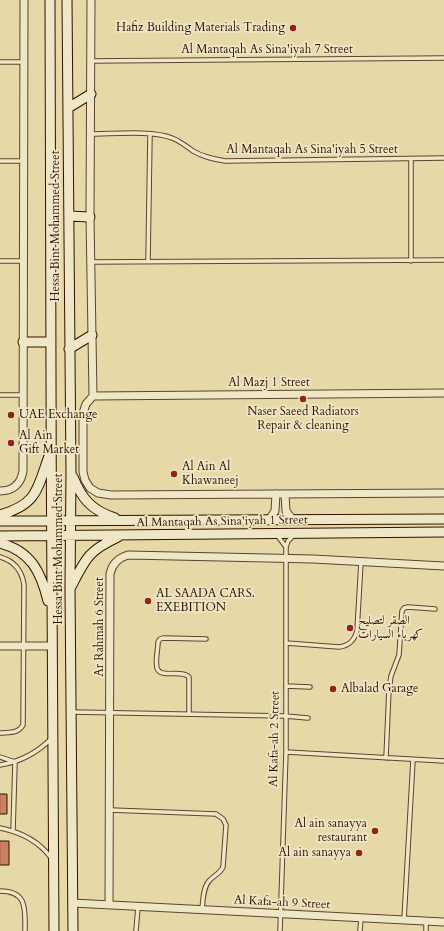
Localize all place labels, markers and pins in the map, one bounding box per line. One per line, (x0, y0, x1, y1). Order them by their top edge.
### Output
place label: Hafiz Building Materials Trading (116, 21, 285, 35)
marker: Hafiz Building Materials Trading (288, 23, 298, 33)
marker: Naser Saeed Radiators Repair & cleaning (298, 394, 308, 404)
place label: Naser Saeed Radiators Repair & cleaning (247, 405, 359, 433)
place label: UAE Exchange (19, 408, 98, 422)
marker: UAE Exchange (6, 410, 16, 420)
place label: Al Ain Gift Market (19, 429, 79, 457)
marker: Al Ain Gift Market (6, 438, 16, 448)
place label: Al Ain Al Khawaneej (182, 460, 239, 488)
marker: Al Ain Al Khawaneej (169, 469, 179, 479)
place label: AL SAADA CARS. EXEBITION (156, 587, 255, 615)
marker: AL SAADA CARS. EXEBITION (143, 596, 153, 606)
place label: الصقر لتصليح كهرباء السيارات (358, 614, 423, 642)
marker: الصقر لتصليح كهرباء السيارات (345, 623, 355, 633)
place label: Albalad Garage (341, 682, 418, 696)
marker: Albalad Garage (328, 684, 338, 694)
place label: Al ain sanayya restaurant (295, 817, 367, 845)
marker: Al ain sanayya restaurant (370, 826, 380, 836)
place label: Al ain sanayya (279, 846, 351, 860)
marker: Al ain sanayya (354, 848, 364, 858)

